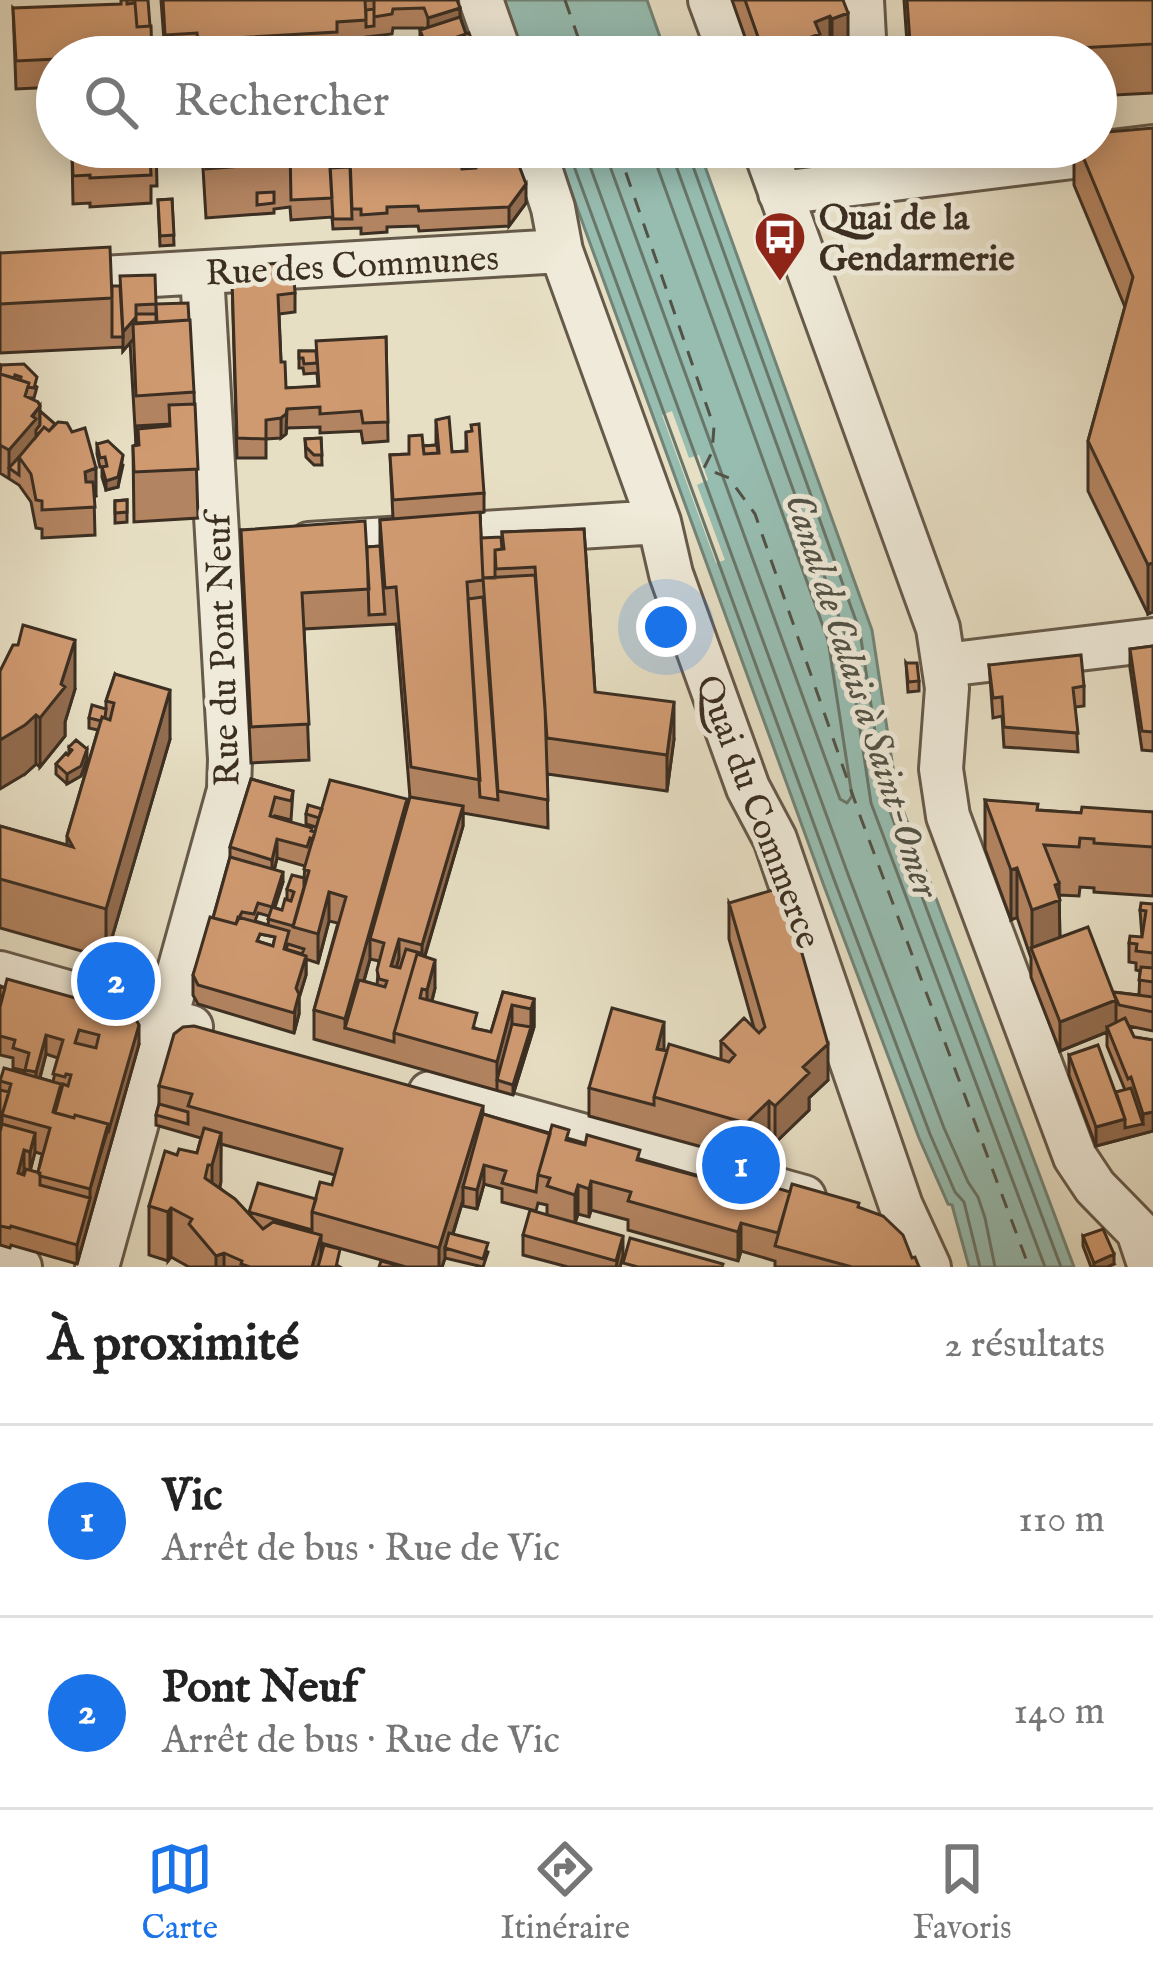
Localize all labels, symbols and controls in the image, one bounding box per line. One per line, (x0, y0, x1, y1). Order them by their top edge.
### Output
search box (36, 36, 1117, 168)
icon: search (78, 69, 144, 135)
text: Rechercher (174, 74, 389, 131)
place label: Quai de la Gendarmerie (819, 196, 1015, 283)
bus stop icon: Quai de la Gendarmerie (752, 209, 808, 283)
street label: Rue des Communes (204, 236, 500, 298)
water label: Canal de Calais à Saint-Omer (772, 488, 950, 906)
street label: Rue du Pont Neuf (196, 507, 252, 787)
your location (636, 597, 696, 657)
street label: Quai du Commerce (684, 669, 831, 955)
pin: 2 (77, 936, 155, 1026)
pin: 1 (702, 1120, 780, 1210)
text: À proximité (48, 1313, 299, 1378)
text: 2 résultats (944, 1321, 1105, 1370)
text: Vic (162, 1468, 223, 1525)
text: 1 (80, 1496, 94, 1545)
text: 110 m (1018, 1496, 1105, 1545)
text: Arrêt de bus · Rue de Vic (162, 1525, 560, 1574)
text: Pont Neuf (162, 1660, 358, 1717)
text: 2 (78, 1688, 96, 1737)
text: 140 m (1014, 1688, 1105, 1737)
text: Arrêt de bus · Rue de Vic (162, 1717, 560, 1766)
tab: Carte (141, 1836, 218, 1950)
tab: Itinéraire (501, 1836, 630, 1950)
tab: Favoris (913, 1836, 1012, 1950)

